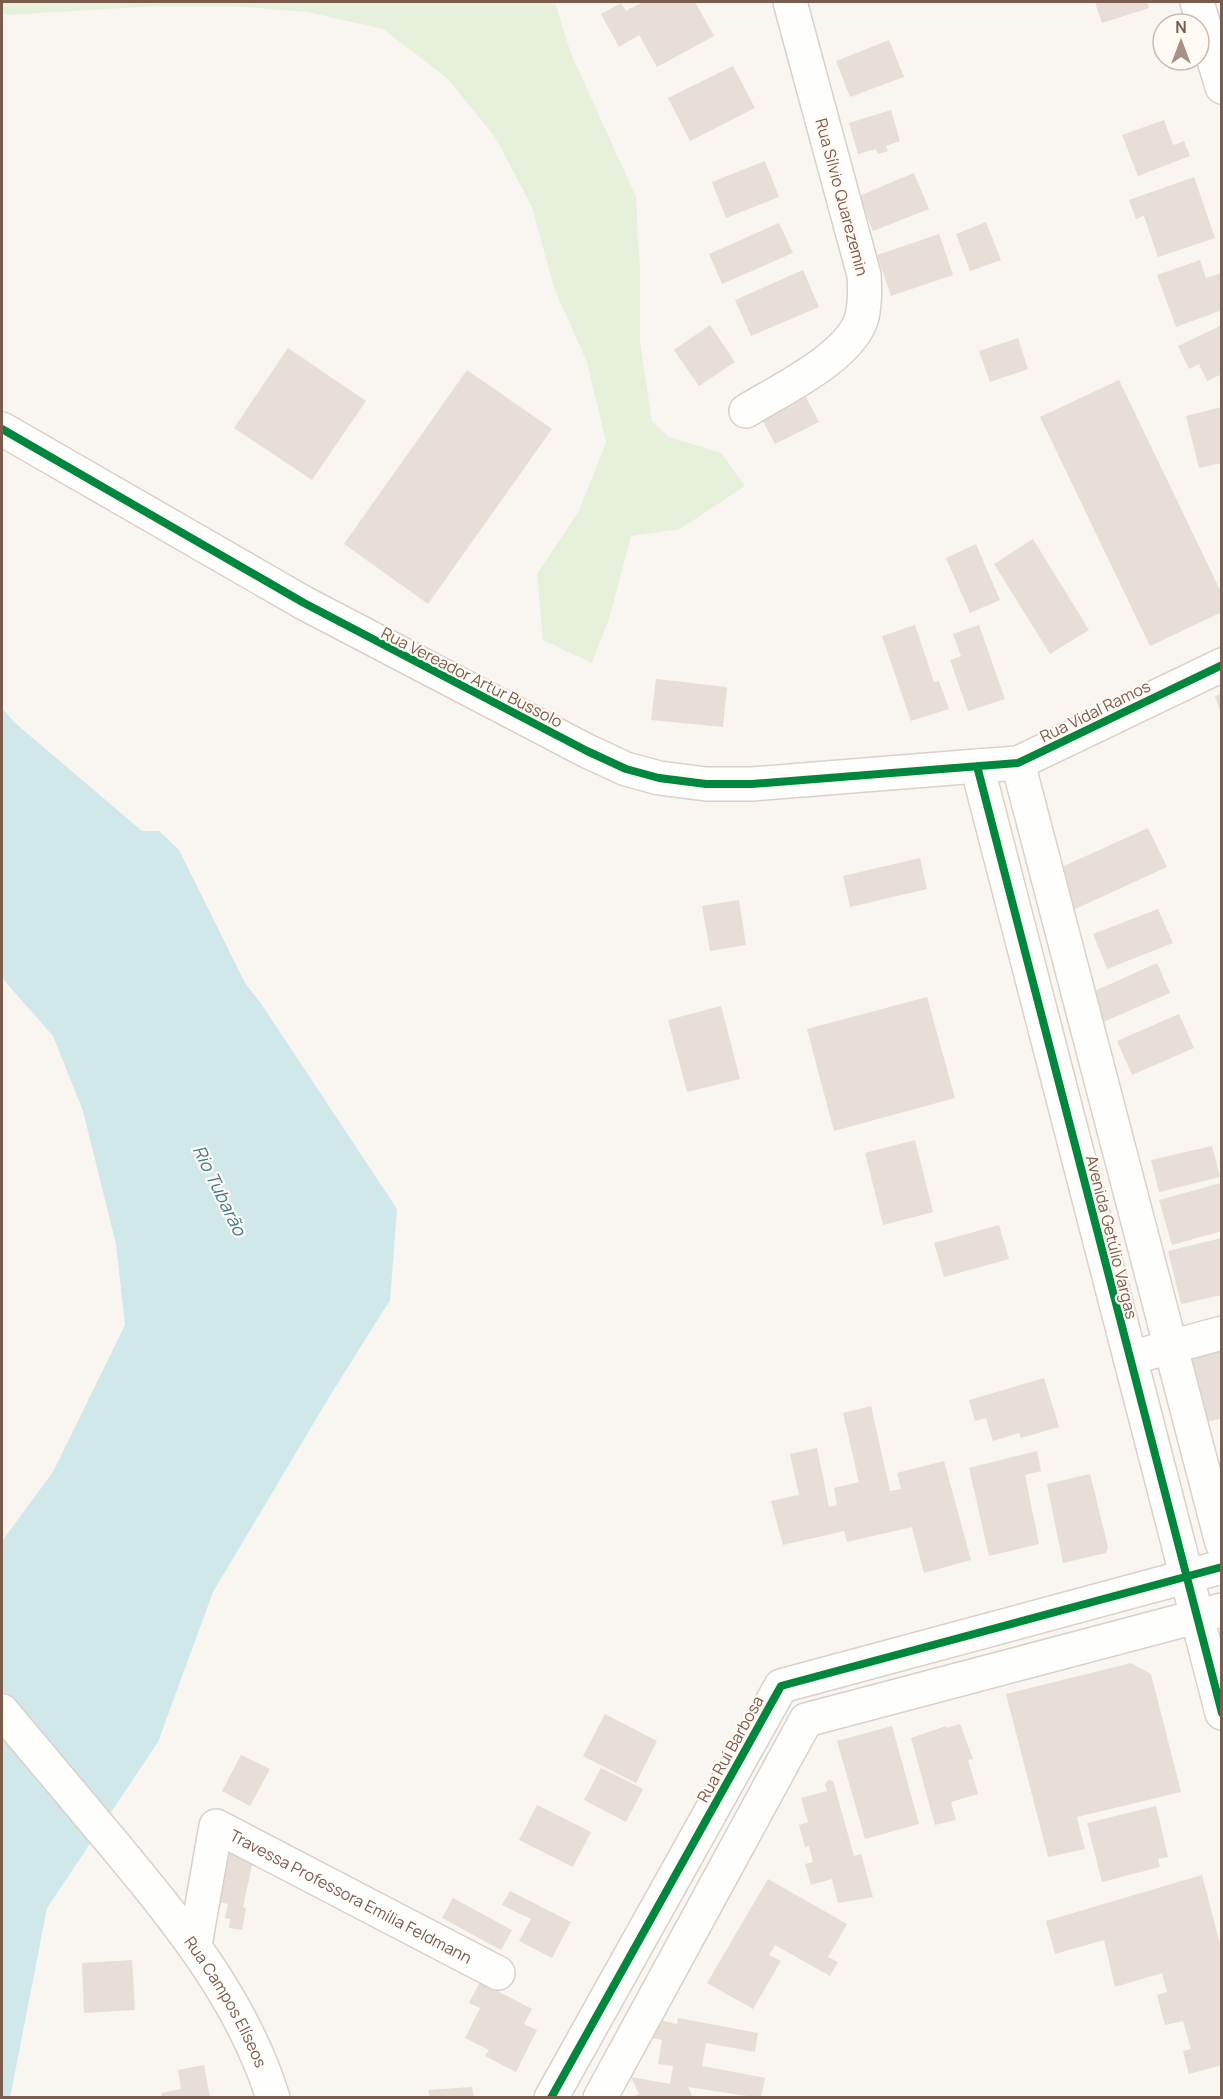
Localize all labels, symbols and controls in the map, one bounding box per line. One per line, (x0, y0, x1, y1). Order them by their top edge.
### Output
north arrow (1151, 12, 1211, 72)
text: N (1175, 16, 1187, 38)
street label: Rua Sílvio Quarezemin (810, 116, 874, 278)
street label: Rua Vereador Artur Bussolo (378, 622, 566, 732)
street label: Rua Vidal Ramos (1036, 675, 1154, 747)
water label: Rio Tubarão (188, 1141, 253, 1240)
street label: Avenida Getúlio Vargas (1081, 1153, 1143, 1321)
street label: Rua Rui Barbosa (692, 1692, 768, 1806)
street label: Travessa Professora Emília Feldmann (226, 1824, 476, 1969)
street label: Rua Campos Elíseos (179, 1932, 272, 2071)

